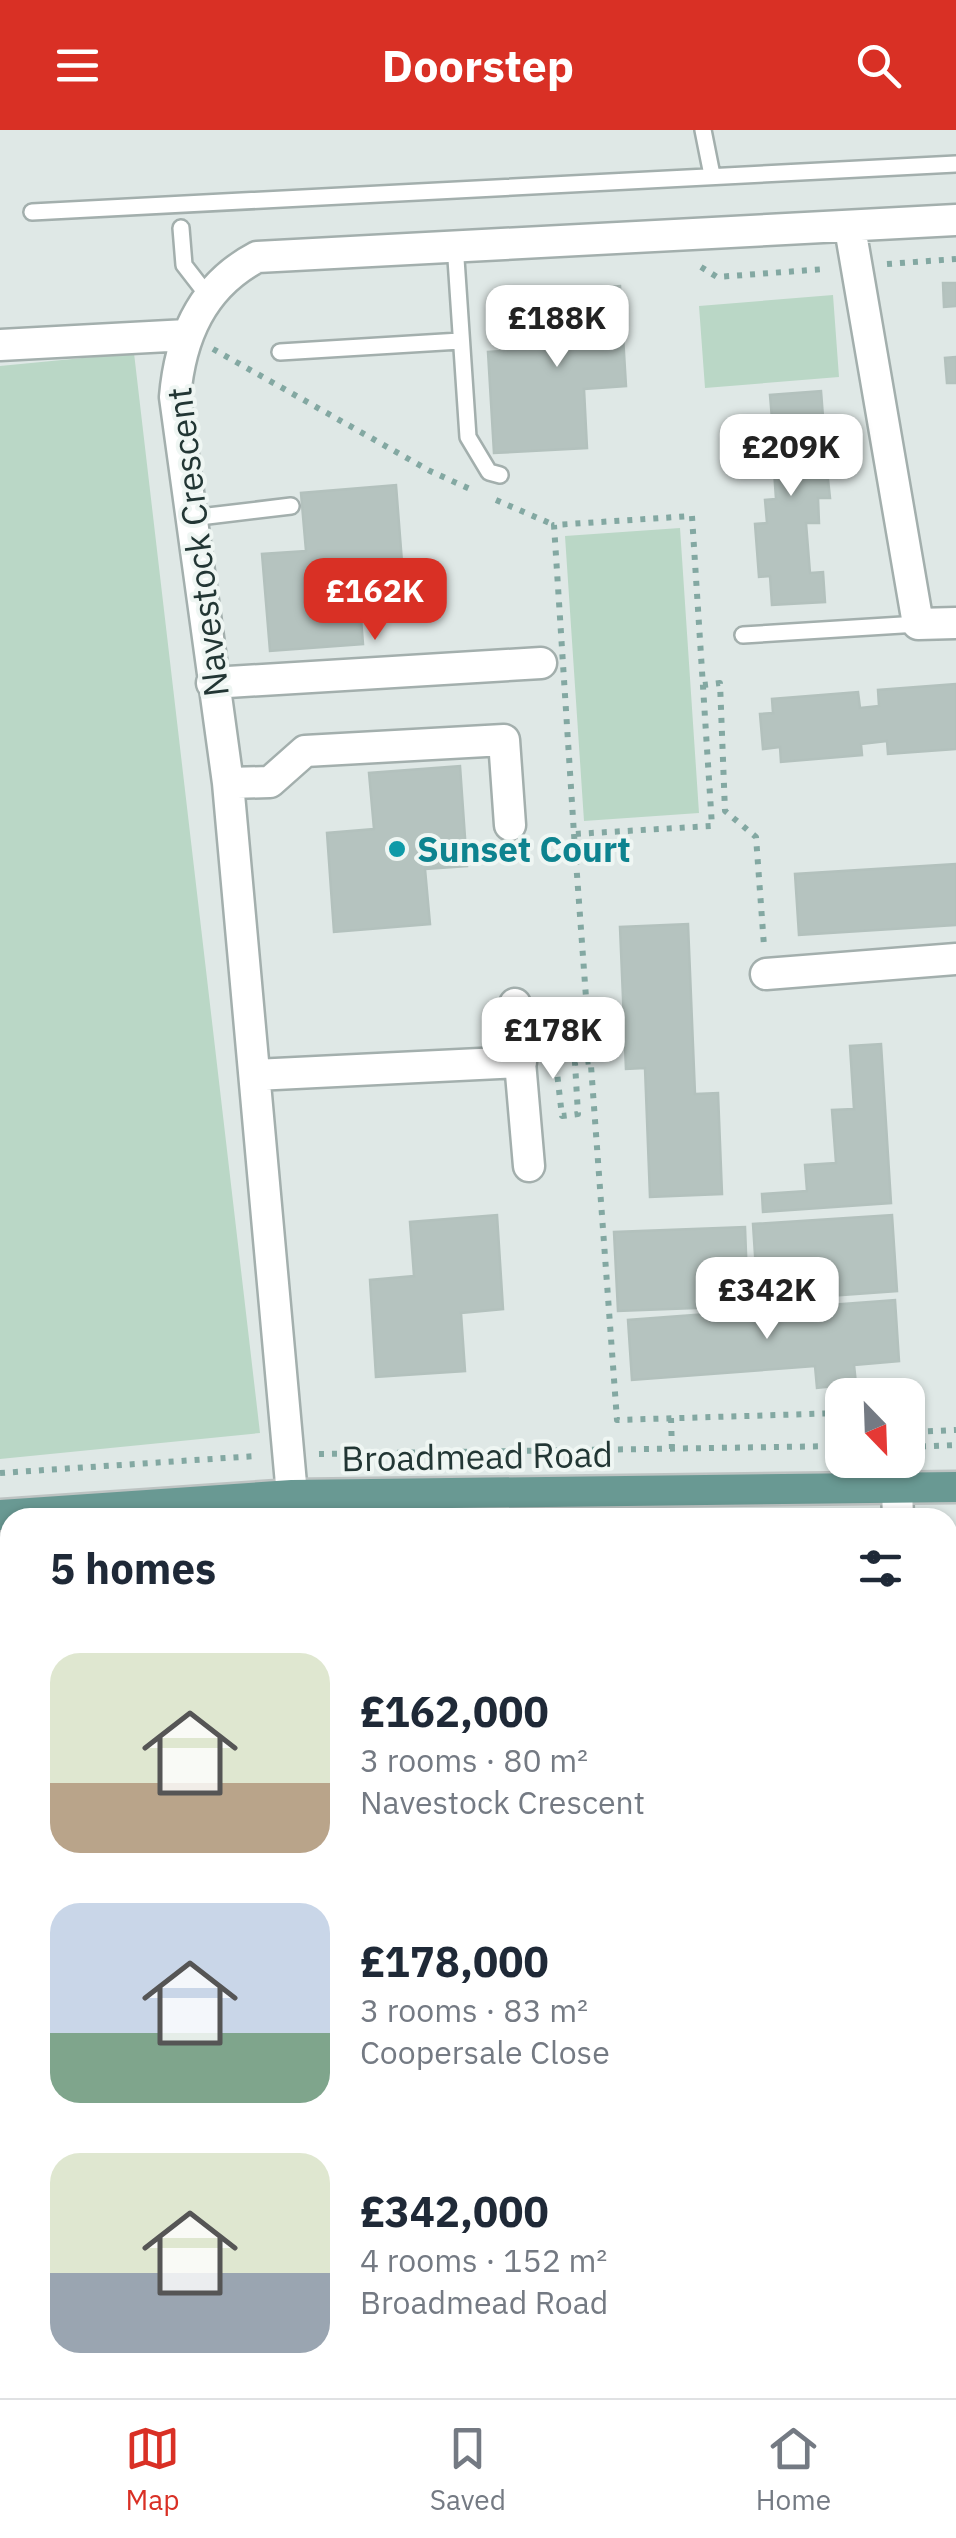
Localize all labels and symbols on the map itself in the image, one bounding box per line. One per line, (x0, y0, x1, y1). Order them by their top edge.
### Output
pin: £188K (487, 285, 627, 370)
street label: Navestock Crescent (155, 385, 239, 699)
pin: £209K (721, 414, 861, 499)
pin: £162K (305, 558, 445, 643)
place label: Sunset Court (417, 826, 631, 872)
marker: Sunset Court (386, 838, 408, 860)
pin: £178K (483, 997, 623, 1082)
pin: £342K (697, 1257, 837, 1342)
north arrow (825, 1378, 925, 1478)
street label: Broadmead Road (341, 1431, 613, 1481)

